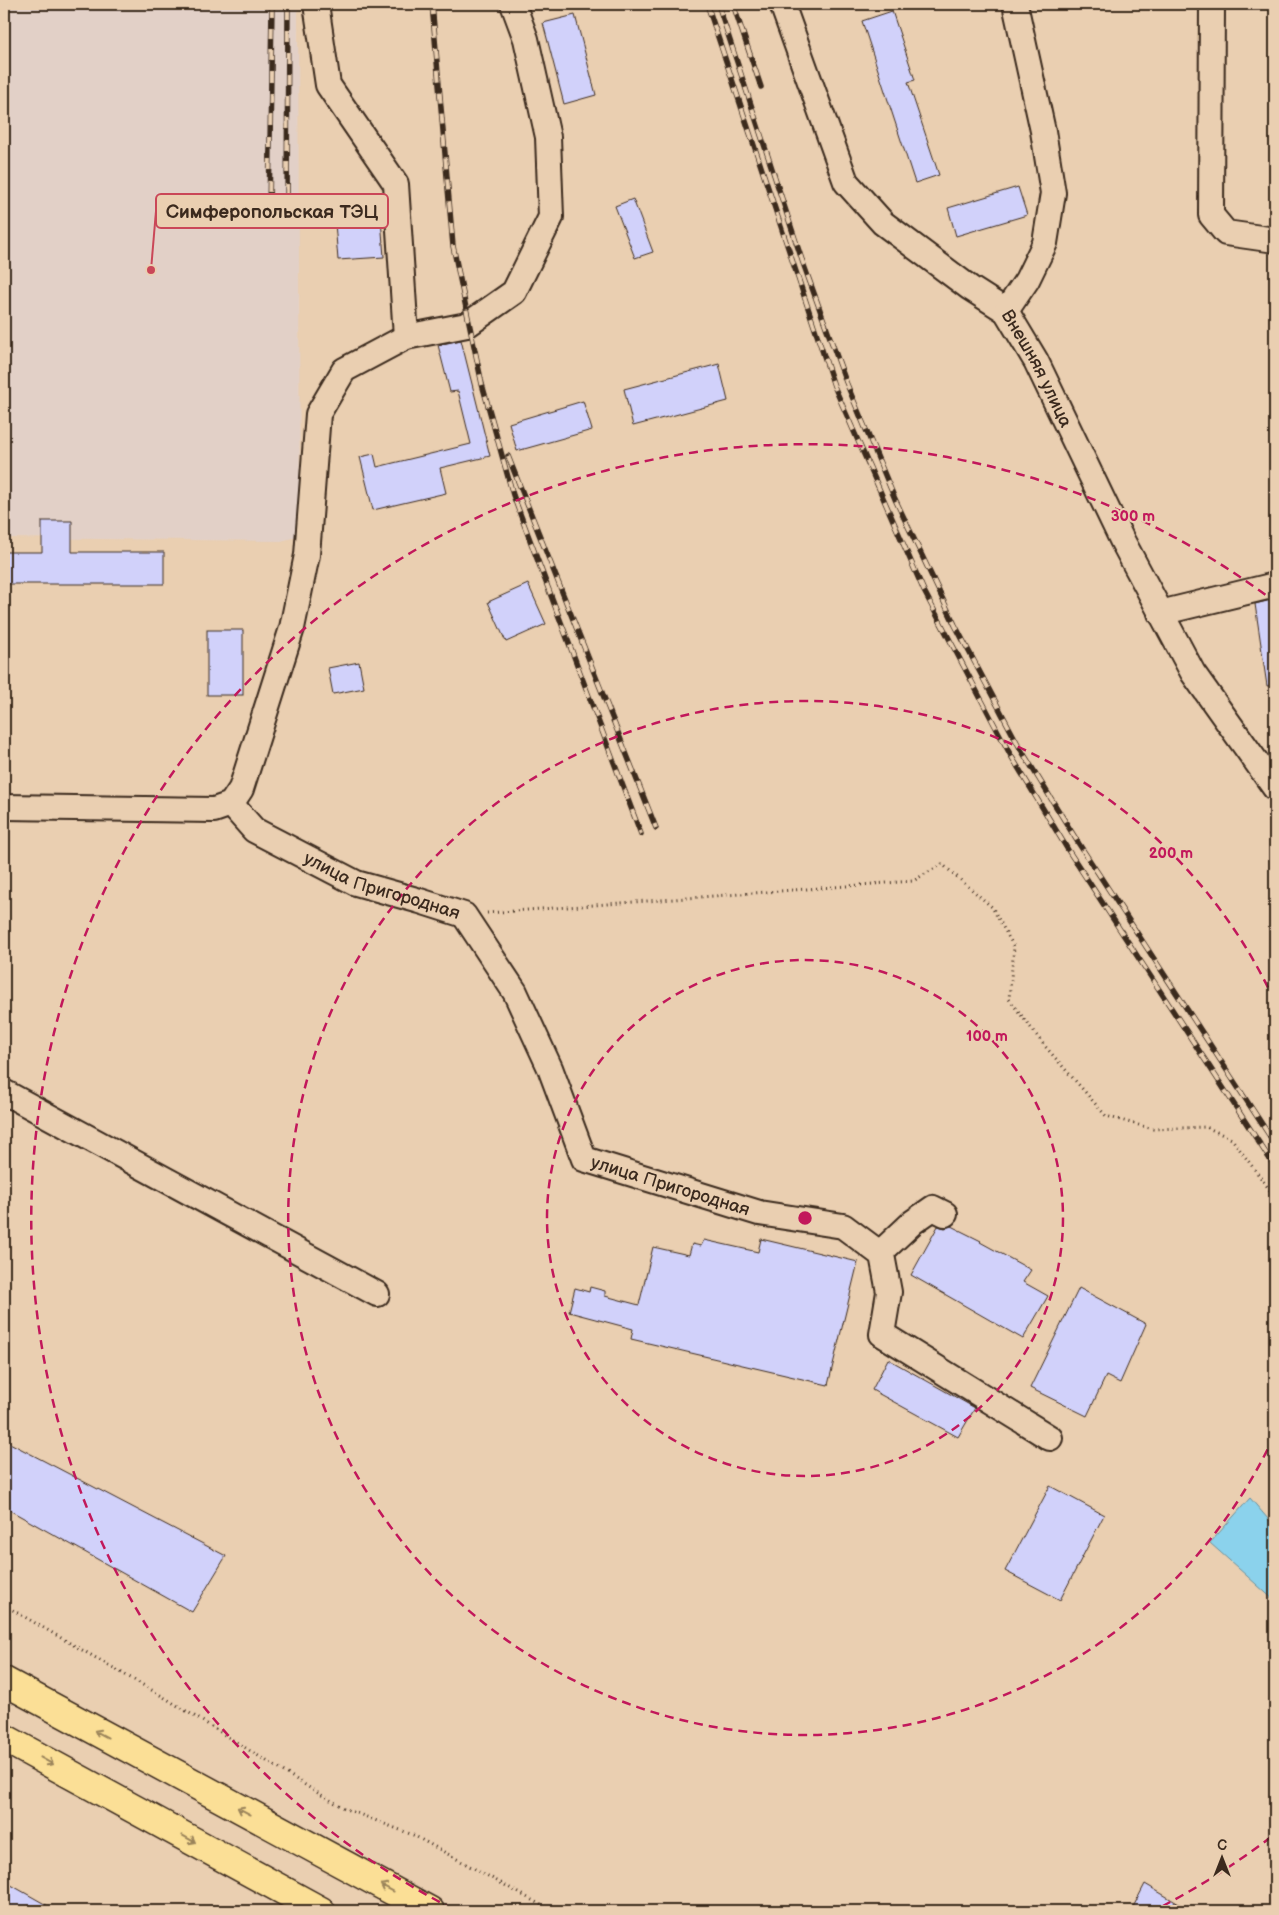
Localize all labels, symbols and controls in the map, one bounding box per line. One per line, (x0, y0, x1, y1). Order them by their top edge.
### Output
callout: Симферопольская ТЭЦ (156, 194, 388, 228)
text: Симферопольская ТЭЦ (166, 201, 378, 224)
street label: Внешняя улица (997, 306, 1077, 431)
text: 300 m (1111, 507, 1155, 526)
text: 200 m (1149, 844, 1193, 863)
street label: улица Пригородная (300, 847, 463, 924)
text: 100 m (966, 1027, 1008, 1046)
street label: улица Пригородная (588, 1151, 753, 1220)
centre of rings (796, 1209, 814, 1227)
one-way arrow (94, 1729, 109, 1738)
one-way arrow (39, 1756, 54, 1766)
one-way arrow (237, 1806, 252, 1815)
north arrow (1196, 1832, 1246, 1882)
one-way arrow (181, 1835, 196, 1844)
text: С (1217, 1837, 1227, 1854)
one-way arrow (380, 1883, 395, 1892)

